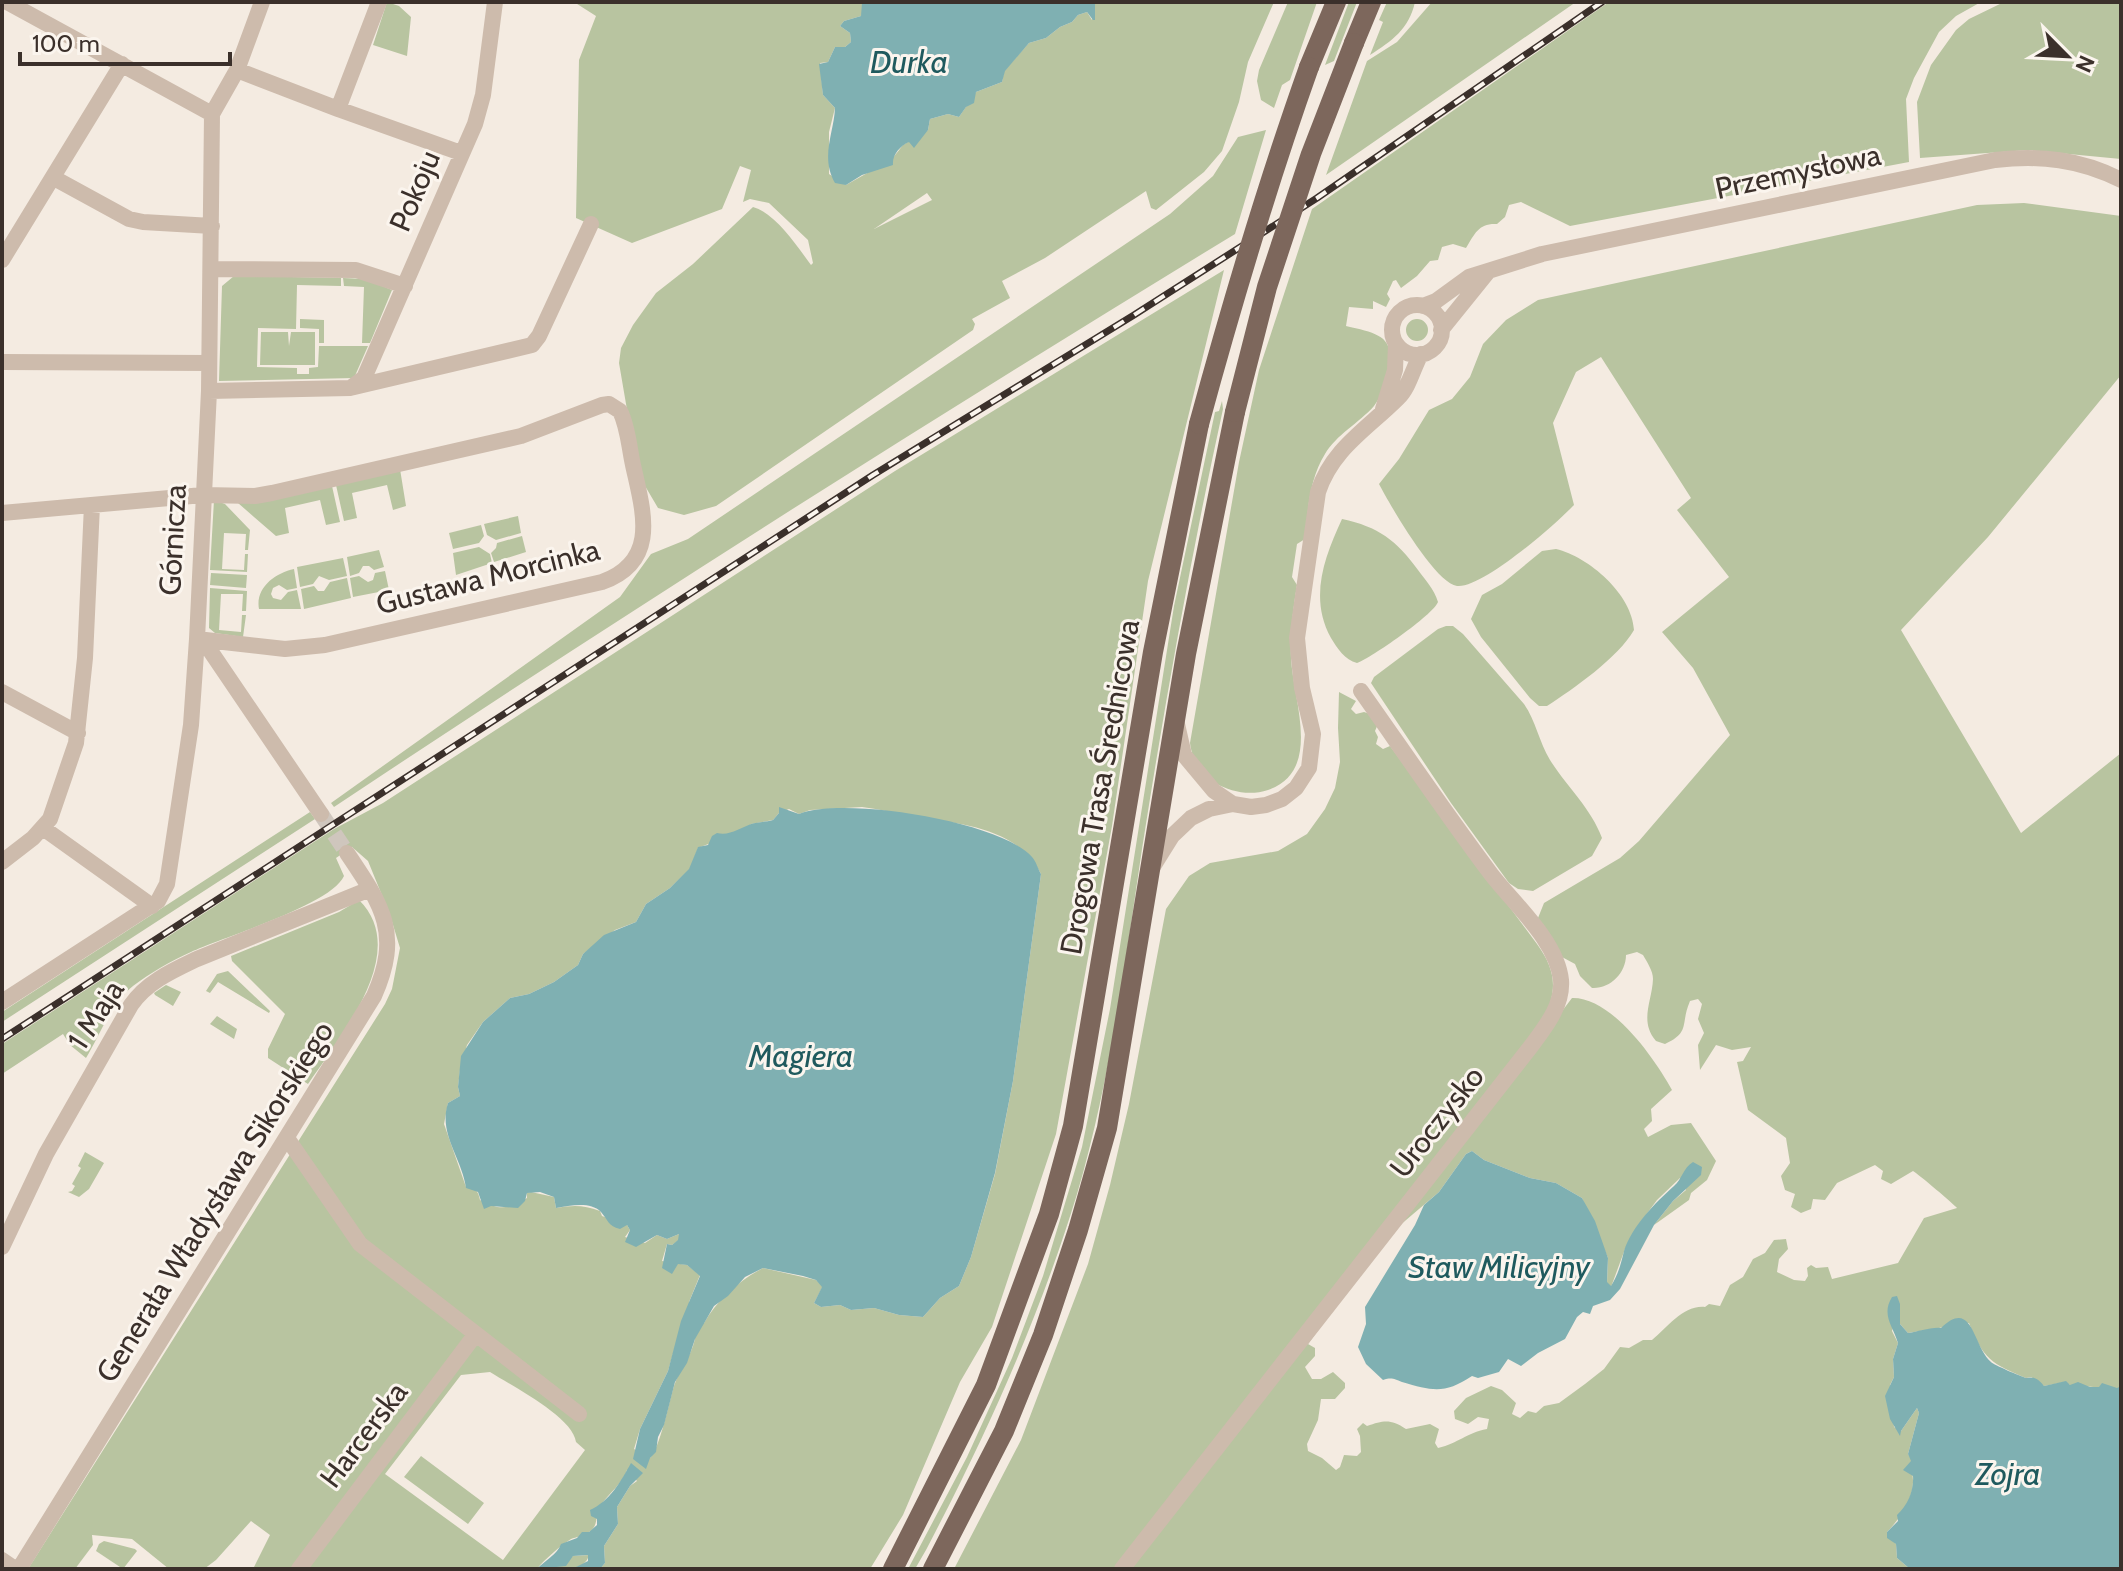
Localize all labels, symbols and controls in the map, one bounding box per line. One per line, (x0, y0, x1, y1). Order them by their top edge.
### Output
scale bar (20, 16, 230, 66)
north arrow (2027, 16, 2107, 96)
text: 100 m (32, 29, 100, 58)
water label: Durka (870, 42, 948, 81)
text: N (2069, 51, 2100, 77)
street label: Przemysłowa (1712, 136, 1885, 207)
street label: Pokoju (381, 145, 448, 237)
street label: Górnicza (151, 483, 194, 597)
street label: Gustawa Morcinka (372, 531, 604, 622)
street label: Drogowa Trasa Średnicowa (1052, 616, 1147, 957)
street label: 1 Maja (59, 972, 132, 1057)
street label: Generała Władysława Sikorskiego (88, 1014, 341, 1389)
water label: Magiera (748, 1036, 853, 1075)
street label: Uroczysko (1382, 1059, 1492, 1185)
water label: Staw Milicyjny (1408, 1247, 1591, 1286)
street label: Harcerska (312, 1374, 416, 1495)
water label: Zojra (1973, 1454, 2041, 1493)

